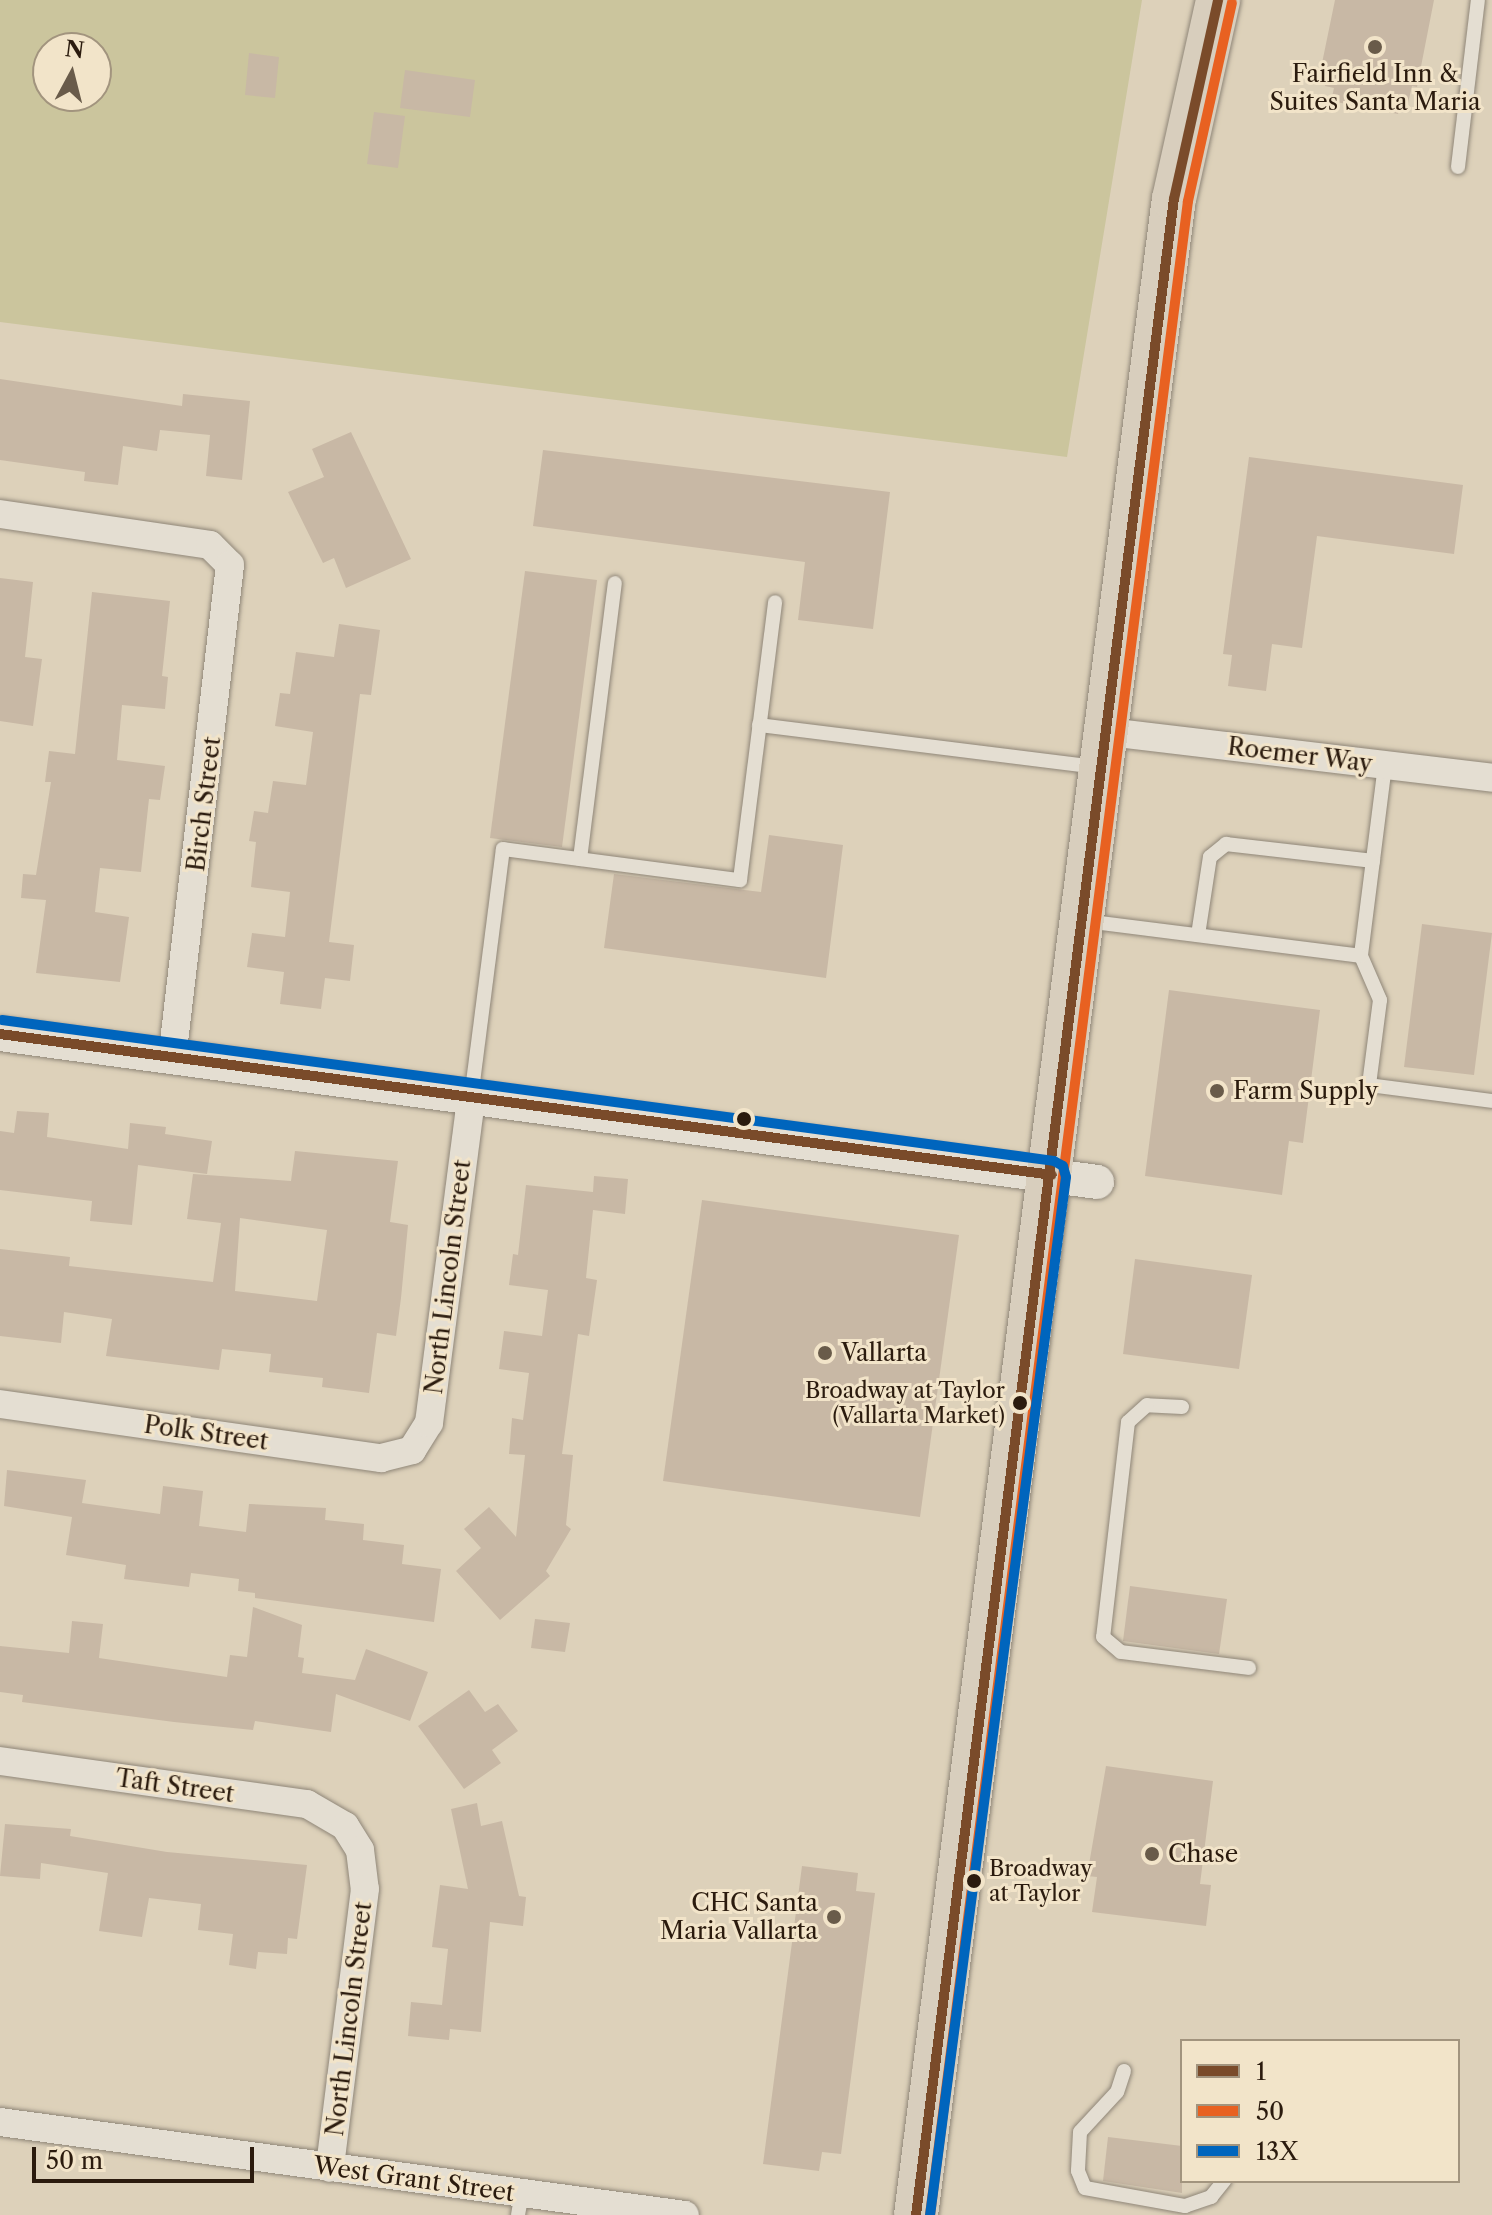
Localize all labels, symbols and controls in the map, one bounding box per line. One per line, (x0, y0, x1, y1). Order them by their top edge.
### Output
north arrow (32, 32, 112, 112)
text: N (64, 35, 86, 64)
marker: Fairfield Inn & Suites Santa Maria (1366, 38, 1384, 56)
place label: Fairfield Inn & Suites Santa Maria (1269, 60, 1481, 116)
street label: Roemer Way (1225, 732, 1375, 778)
street label: Birch Street (181, 735, 227, 873)
place label: Farm Supply (1233, 1077, 1378, 1105)
marker: Farm Supply (1208, 1082, 1226, 1100)
unlabelled marker (736, 1111, 752, 1127)
street label: North Lincoln Street (419, 1158, 477, 1396)
place label: Vallarta (841, 1339, 927, 1367)
marker: Vallarta (816, 1344, 834, 1362)
place label: Broadway at Taylor (Vallarta Market) (804, 1377, 1005, 1428)
marker: Broadway at Taylor (Vallarta Market) (1012, 1395, 1028, 1411)
street label: Polk Street (142, 1410, 270, 1456)
street label: Taft Street (114, 1763, 236, 1809)
place label: Chase (1168, 1840, 1238, 1868)
marker: Chase (1143, 1845, 1161, 1863)
place label: Broadway at Taylor (989, 1855, 1092, 1906)
marker: Broadway at Taylor (966, 1873, 982, 1889)
place label: CHC Santa Maria Vallarta (659, 1889, 818, 1945)
street label: North Lincoln Street (320, 1900, 378, 2138)
marker: CHC Santa Maria Vallarta (825, 1908, 843, 1926)
legend (1180, 2039, 1460, 2183)
text: 1 (1256, 2057, 1266, 2086)
text: 50 (1256, 2097, 1284, 2126)
scale bar (36, 2131, 258, 2181)
text: 13X (1256, 2137, 1298, 2166)
text: 50 m (46, 2146, 103, 2175)
street label: West Grant Street (312, 2151, 516, 2207)

